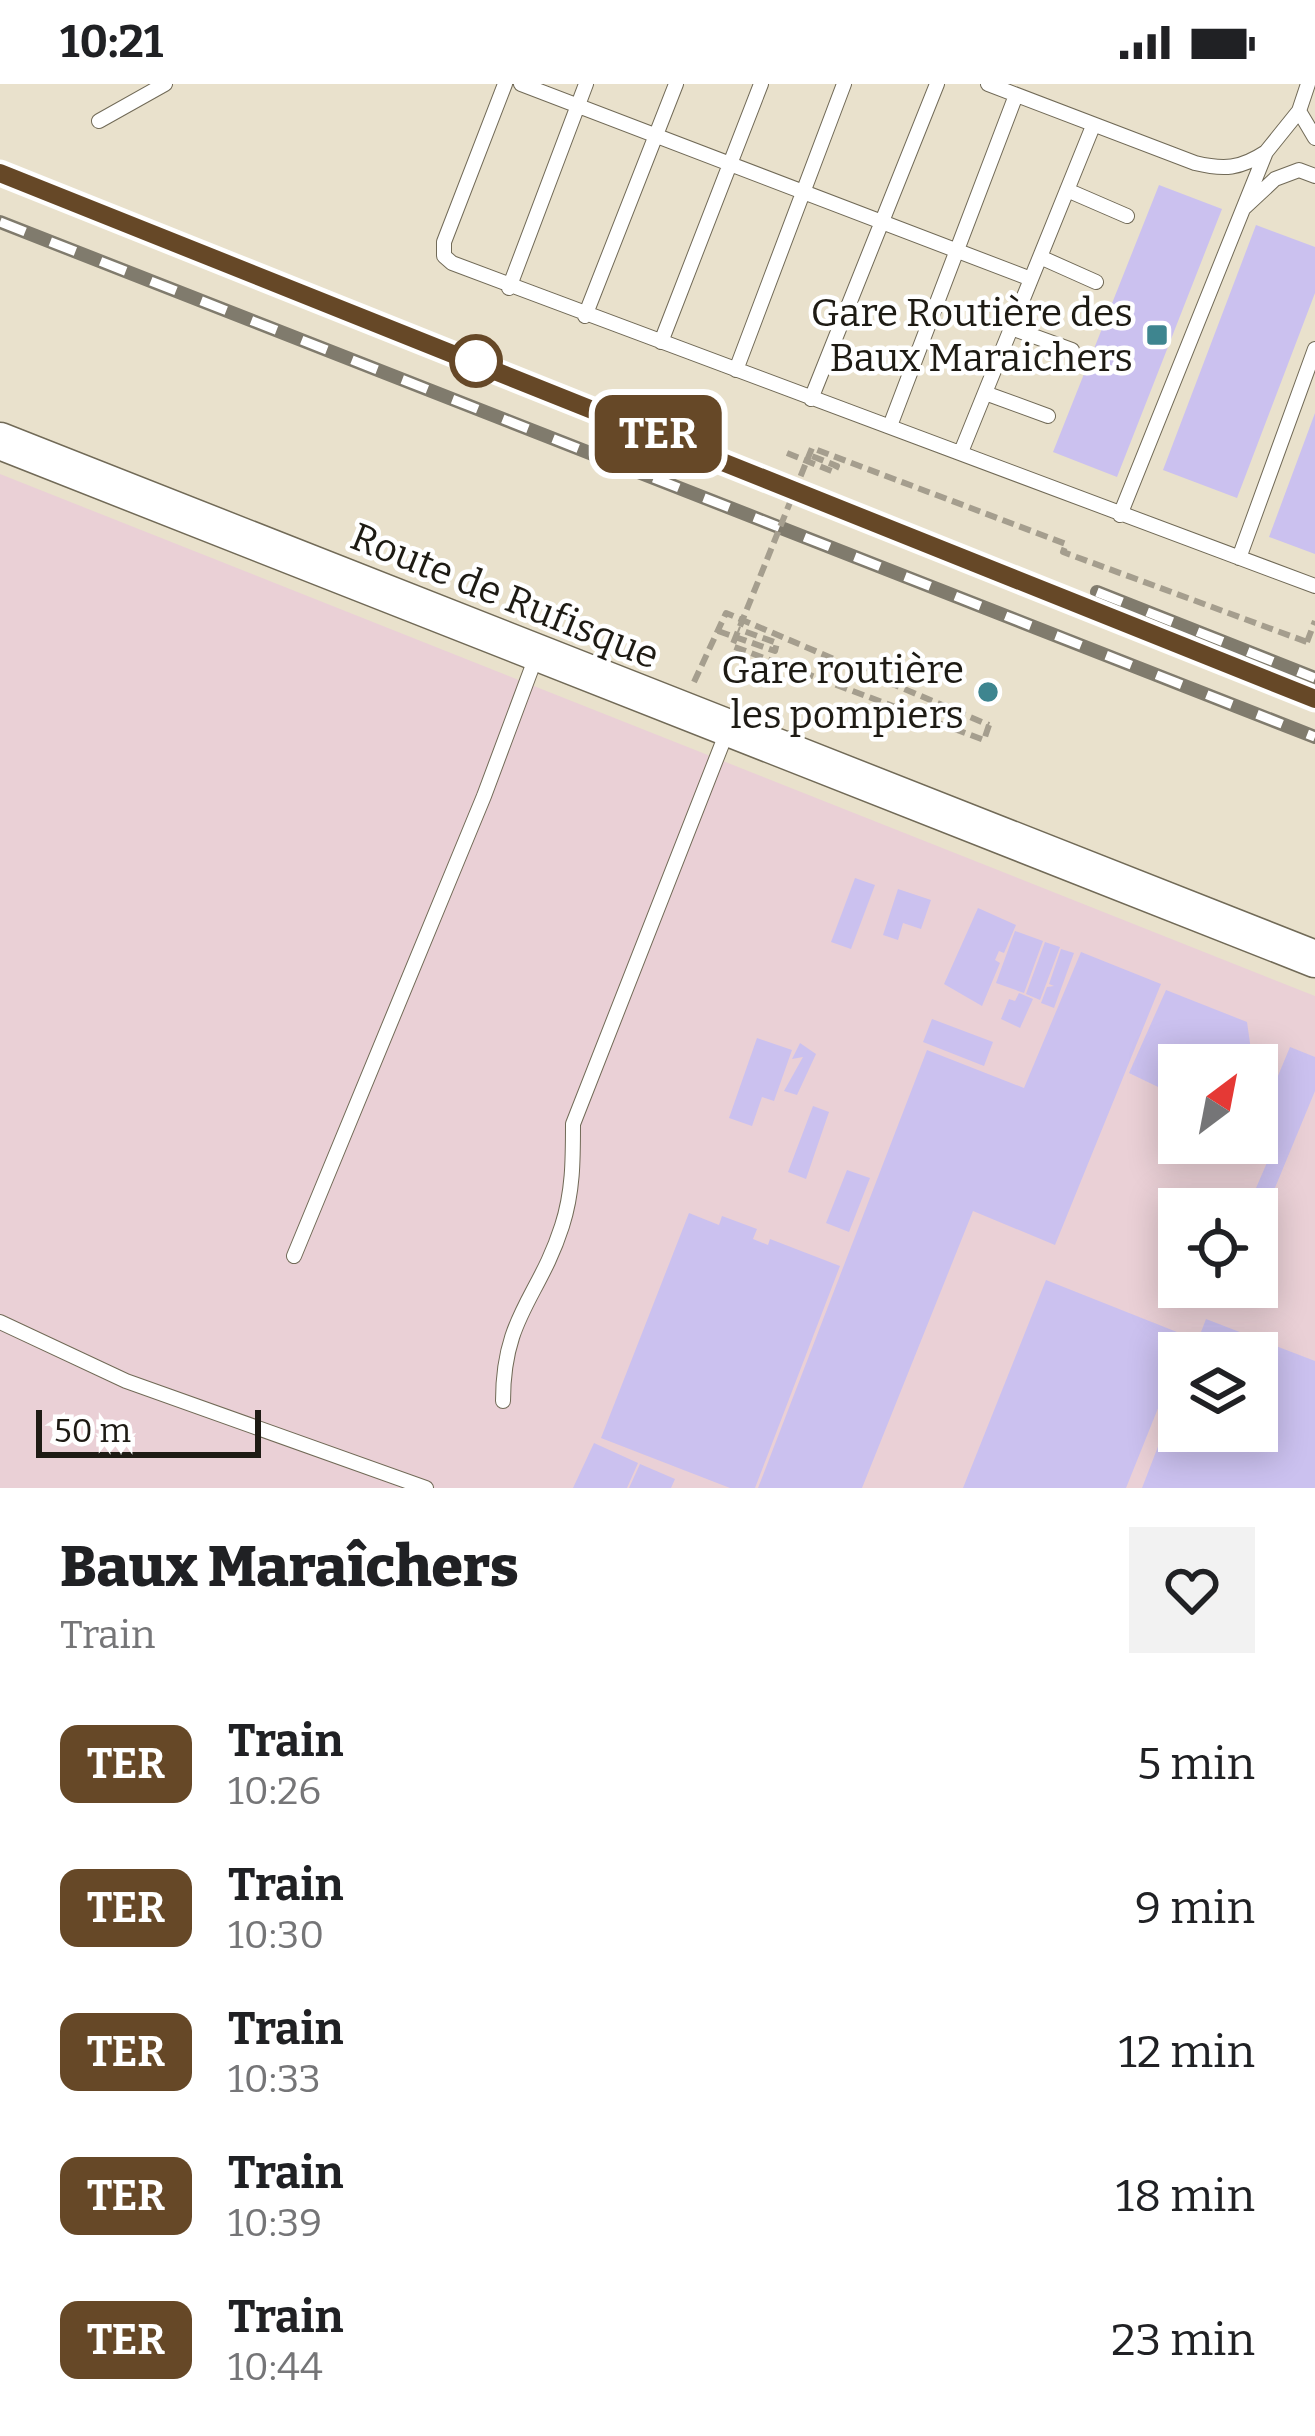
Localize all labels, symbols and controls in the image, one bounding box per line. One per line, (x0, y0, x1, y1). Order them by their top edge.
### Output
text: 10:21 (60, 15, 163, 69)
place label: Gare Routière des Baux Maraichers (811, 290, 1133, 381)
marker: Gare Routière des Baux Maraichers (1144, 322, 1170, 348)
unlabelled marker (451, 336, 501, 386)
line badge: TER (589, 395, 727, 473)
text: TER (619, 409, 697, 459)
street label: Route de Rufisque (344, 513, 666, 679)
place label: Gare routière les pompiers (721, 647, 964, 738)
marker: Gare routière les pompiers (975, 679, 1001, 705)
north arrow (1158, 1044, 1278, 1164)
map controls (1158, 1044, 1278, 1452)
button: locate (1158, 1188, 1278, 1308)
button: layers (1158, 1332, 1278, 1452)
scale bar (36, 1404, 261, 1457)
text: 50 m (54, 1411, 131, 1451)
button: heart (1129, 1527, 1255, 1653)
text: Baux Maraîchers (60, 1533, 519, 1601)
text: Train (60, 1612, 156, 1658)
text: Train (228, 1714, 343, 1768)
text: 5 min (1137, 1737, 1255, 1791)
text: TER (87, 1739, 165, 1789)
text: 10:26 (228, 1768, 321, 1814)
text: Train (228, 1858, 343, 1912)
text: 9 min (1135, 1881, 1255, 1935)
text: TER (87, 1883, 165, 1933)
text: 10:30 (228, 1912, 324, 1958)
text: Train (228, 2002, 343, 2056)
text: 12 min (1118, 2025, 1255, 2079)
text: TER (87, 2027, 165, 2077)
text: 10:33 (228, 2056, 321, 2102)
text: Train (228, 2146, 343, 2200)
text: 18 min (1116, 2169, 1255, 2223)
text: TER (87, 2171, 165, 2221)
text: 10:39 (228, 2200, 322, 2246)
text: Train (228, 2290, 343, 2344)
text: 23 min (1111, 2313, 1255, 2367)
text: TER (87, 2315, 165, 2365)
text: 10:44 (228, 2344, 323, 2390)

